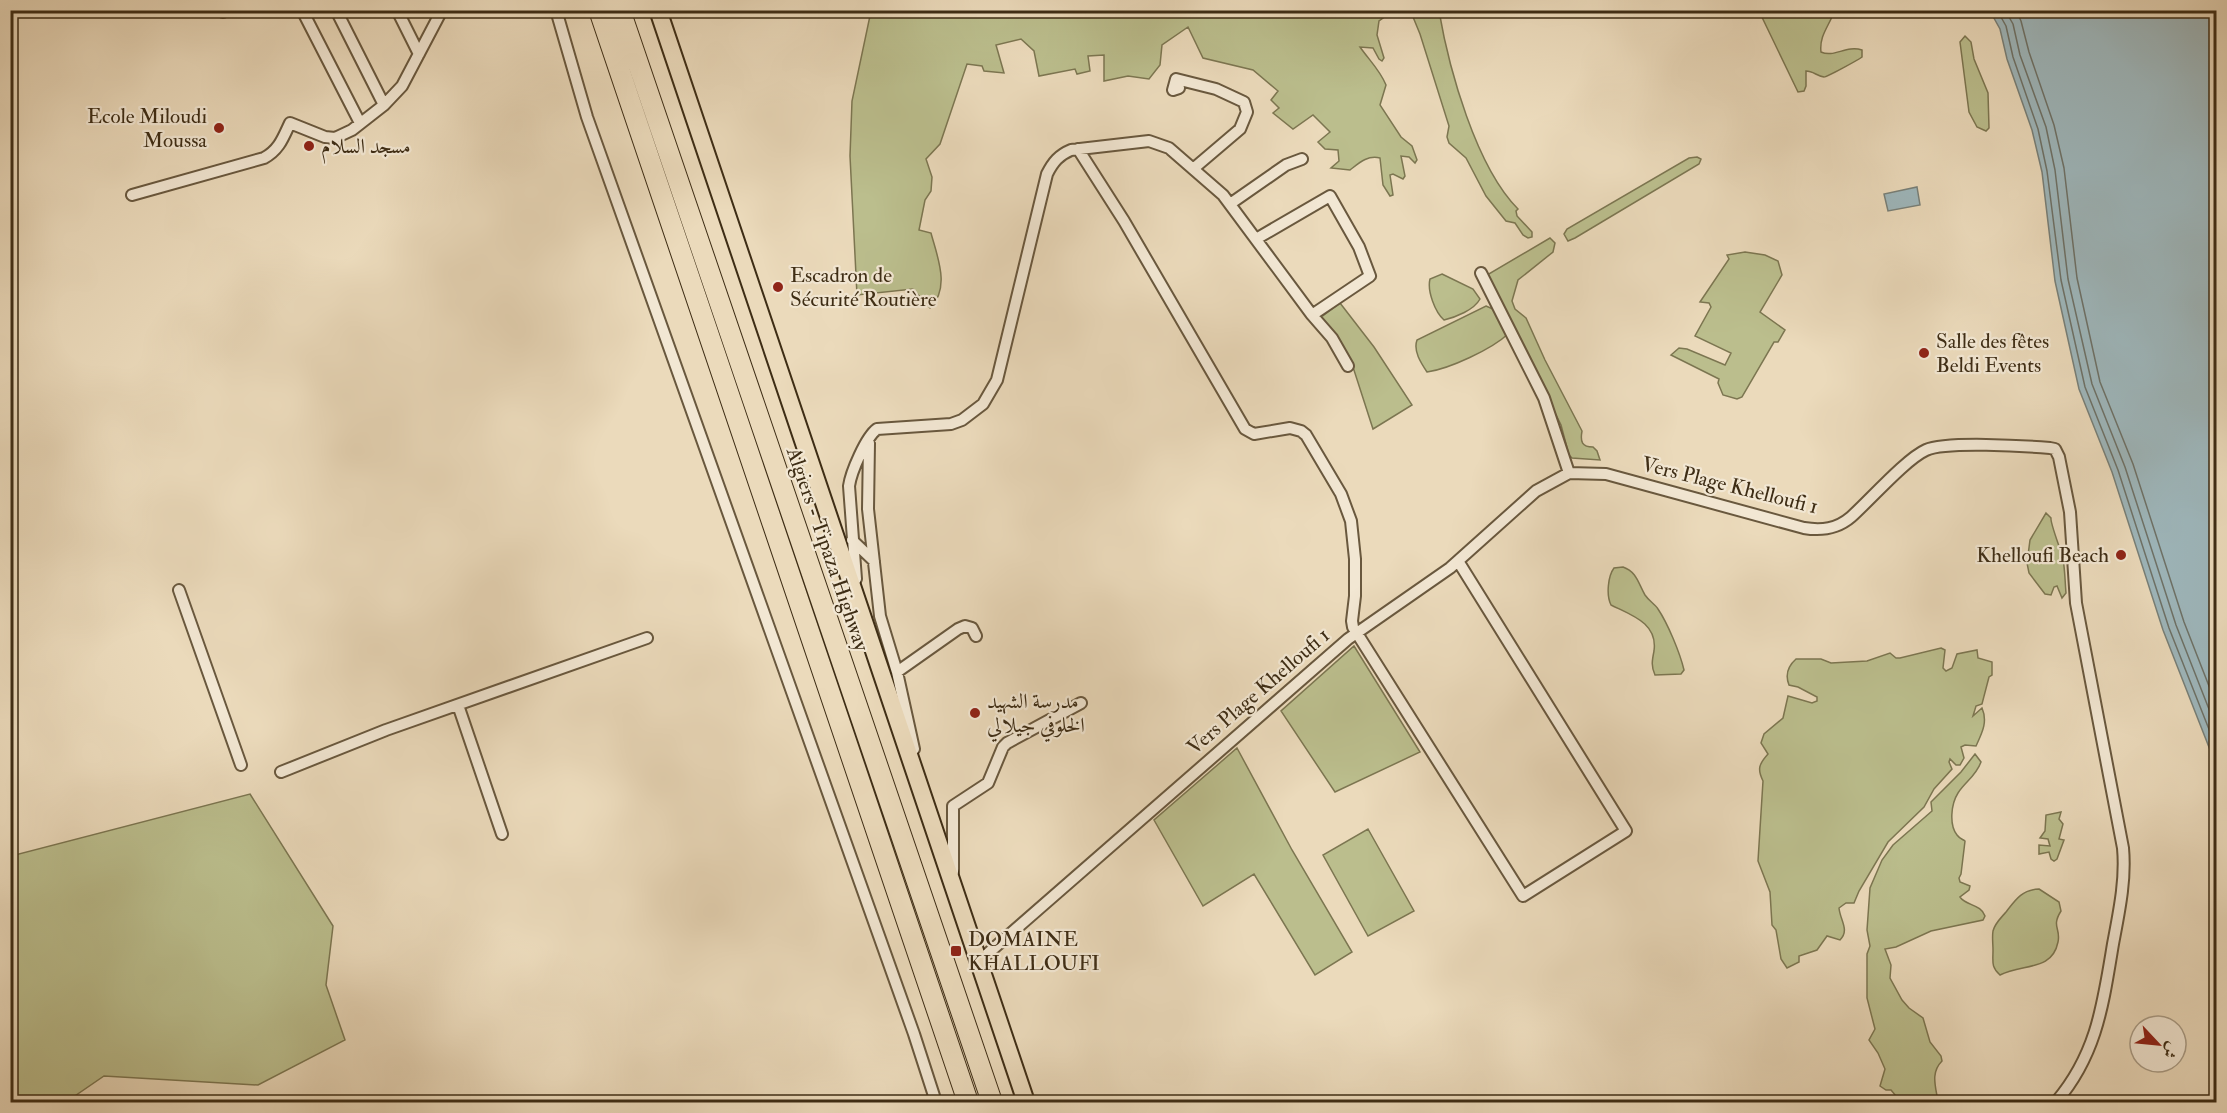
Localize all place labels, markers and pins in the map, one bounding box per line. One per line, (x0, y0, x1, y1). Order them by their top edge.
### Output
place label: Ecole Miloudi Moussa (87, 103, 207, 154)
marker: Ecole Miloudi Moussa (212, 121, 226, 135)
place label: مسجد السلام (321, 133, 411, 164)
marker: مسجد السلام (302, 139, 316, 153)
place label: Escadron de Sécurité Routière (790, 262, 937, 313)
marker: Escadron de Sécurité Routière (771, 280, 785, 294)
place label: Salle des fêtes Beldi Events (1936, 328, 2049, 379)
marker: Salle des fêtes Beldi Events (1917, 346, 1931, 360)
place label: Khelloufi Beach (1976, 542, 2109, 569)
marker: Khelloufi Beach (2114, 548, 2128, 562)
place label: مدرسة الشهيد الخلوفي جيلالي (987, 688, 1085, 742)
marker: مدرسة الشهيد الخلوفي جيلالي (968, 706, 982, 720)
place label: DOMAINE KHALLOUFI (968, 926, 1100, 977)
marker: DOMAINE KHALLOUFI (949, 944, 963, 958)

